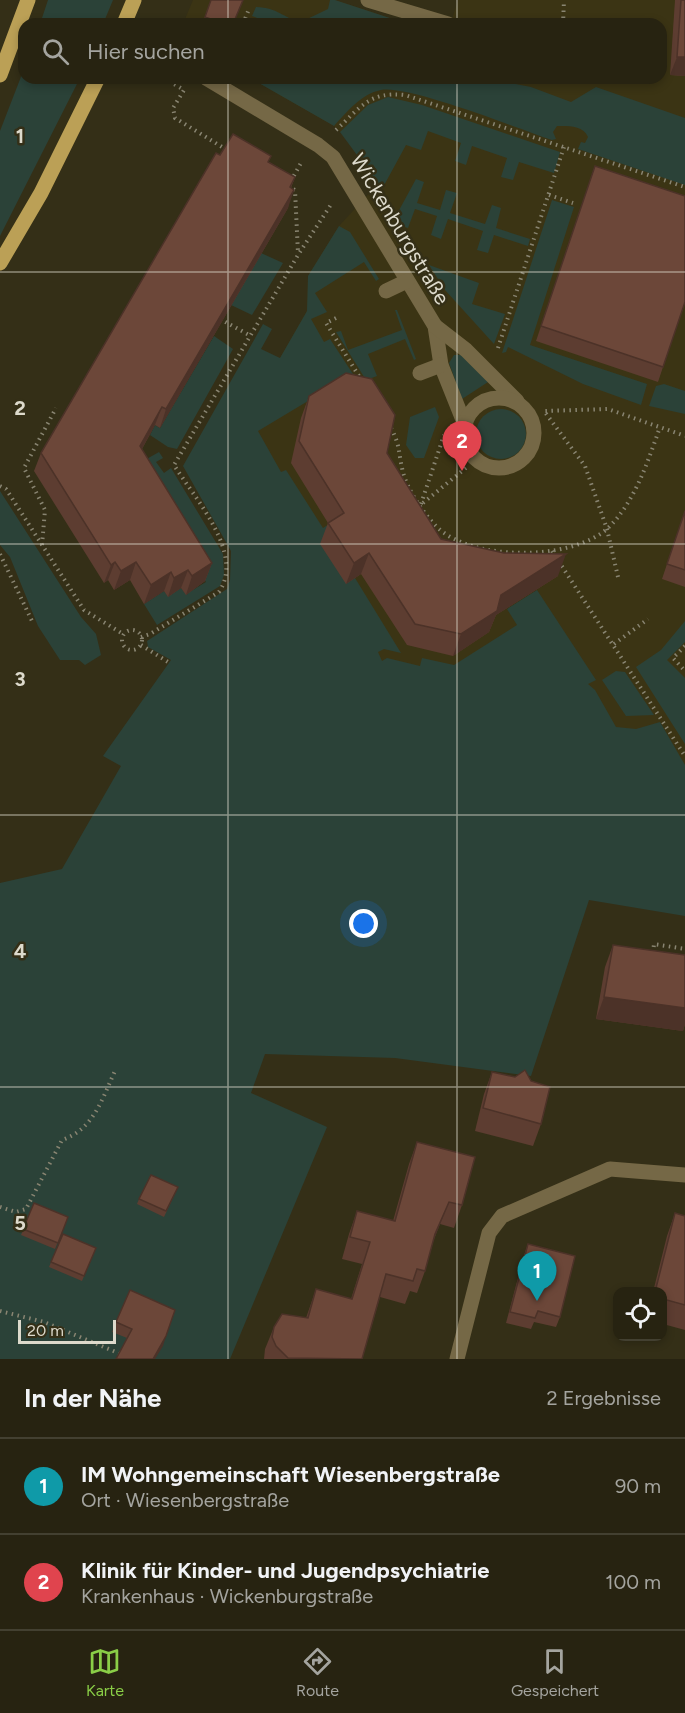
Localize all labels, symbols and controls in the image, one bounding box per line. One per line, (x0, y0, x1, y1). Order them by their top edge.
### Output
search box (18, 18, 667, 84)
icon: search (39, 35, 72, 68)
text: Hier suchen (87, 38, 205, 65)
text: 1 (16, 124, 24, 148)
street label: Wickenburgstraße (345, 149, 455, 309)
text: 2 (14, 396, 26, 420)
pin: 2 (442, 422, 482, 471)
text: 3 (14, 667, 26, 691)
your location (349, 909, 378, 938)
text: 4 (14, 939, 27, 963)
text: 5 (14, 1211, 26, 1235)
pin: 1 (518, 1252, 556, 1301)
map controls (613, 1287, 667, 1341)
button: locate (613, 1287, 667, 1341)
scale bar (18, 1317, 116, 1344)
text: 20 m (27, 1321, 64, 1340)
text: In der Nähe (24, 1382, 161, 1414)
text: 2 Ergebnisse (547, 1386, 661, 1410)
text: IM Wohngemeinschaft Wiesenbergstraße (81, 1461, 500, 1488)
text: 1 (39, 1474, 48, 1498)
text: 90 m (615, 1474, 661, 1498)
text: Ort · Wiesenbergstraße (81, 1488, 289, 1512)
text: Klinik für Kinder- und Jugendpsychiatrie (81, 1557, 490, 1584)
text: 2 (38, 1570, 49, 1594)
text: 100 m (605, 1570, 661, 1594)
text: Krankenhaus · Wickenburgstraße (81, 1584, 373, 1608)
tab: Karte (86, 1645, 124, 1700)
tab: Route (296, 1645, 339, 1700)
tab: Gespeichert (511, 1645, 599, 1700)

